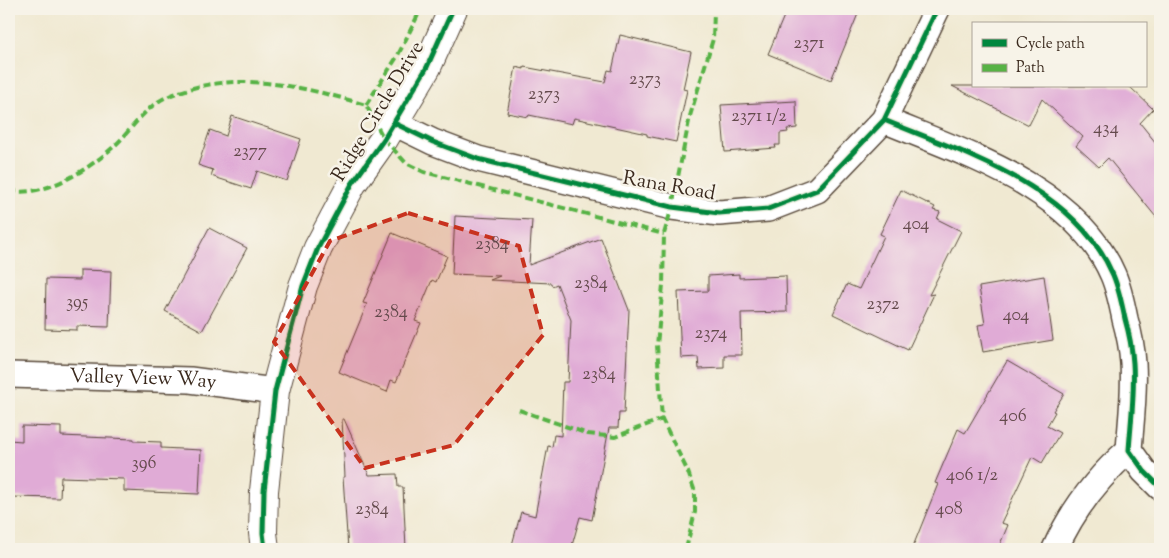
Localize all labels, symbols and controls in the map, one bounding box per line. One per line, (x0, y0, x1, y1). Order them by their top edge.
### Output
legend (972, 22, 1146, 88)
house number: 2371 (794, 31, 824, 57)
text: Cycle path (1016, 34, 1085, 55)
street label: Ridge Circle Drive (326, 36, 432, 188)
text: Path (1016, 58, 1045, 79)
house number: 2373 (629, 67, 661, 93)
house number: 2373 (528, 82, 560, 108)
house number: 2371 1/2 (731, 104, 787, 130)
house number: 434 (1093, 116, 1119, 142)
house number: 2377 (233, 139, 267, 165)
street label: Rana Road (620, 165, 718, 209)
house number: 404 (903, 212, 929, 238)
house number: 2384 (475, 232, 509, 258)
house number: 2384 (574, 271, 608, 297)
house number: 395 (66, 290, 88, 316)
house number: 2372 (867, 292, 900, 318)
house number: 2384 (374, 300, 408, 326)
house number: 404 (1003, 303, 1029, 329)
house number: 2374 (695, 321, 727, 347)
street label: Valley View Way (69, 362, 218, 398)
house number: 2384 (582, 362, 616, 388)
house number: 406 (999, 404, 1027, 430)
house number: 396 (132, 451, 156, 477)
house number: 406 1/2 (946, 463, 998, 489)
house number: 2384 (355, 497, 389, 523)
house number: 408 (935, 497, 963, 523)

